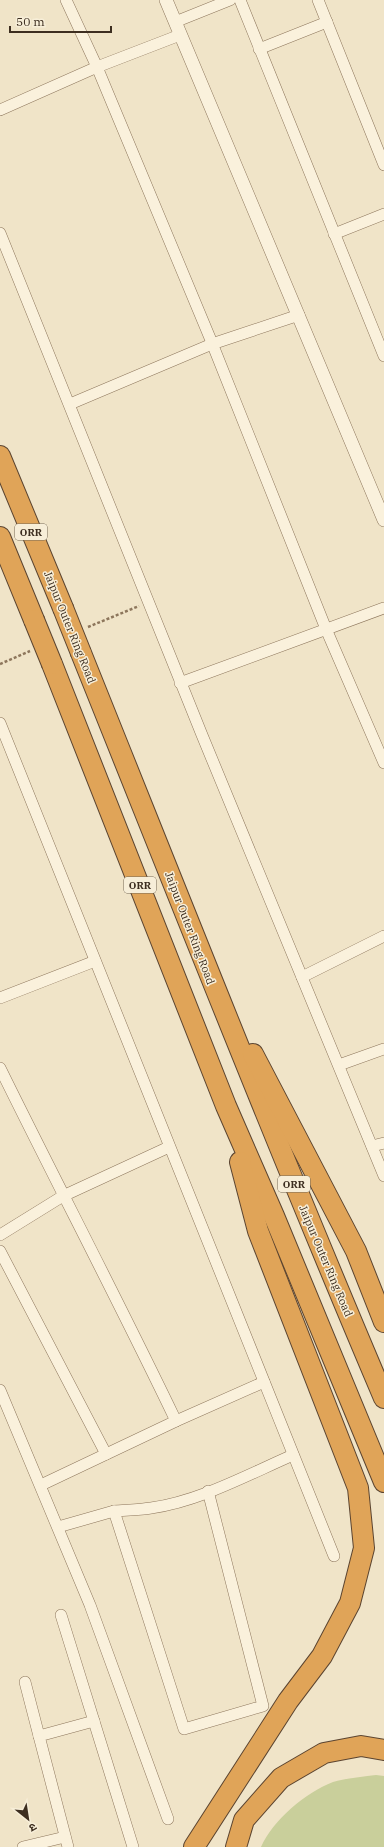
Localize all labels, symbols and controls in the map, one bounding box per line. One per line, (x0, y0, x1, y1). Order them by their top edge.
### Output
scale bar (10, 8, 111, 34)
text: 50 m (16, 14, 45, 29)
road number: ORR (15, 524, 47, 540)
street label: Jaipur Outer Ring Road (41, 569, 99, 686)
street label: Jaipur Outer Ring Road (162, 869, 218, 987)
road number: ORR (124, 877, 156, 893)
road number: ORR (278, 1176, 310, 1192)
street label: Jaipur Outer Ring Road (296, 1203, 356, 1319)
north arrow (8, 1799, 48, 1839)
text: उ (26, 1820, 39, 1836)

